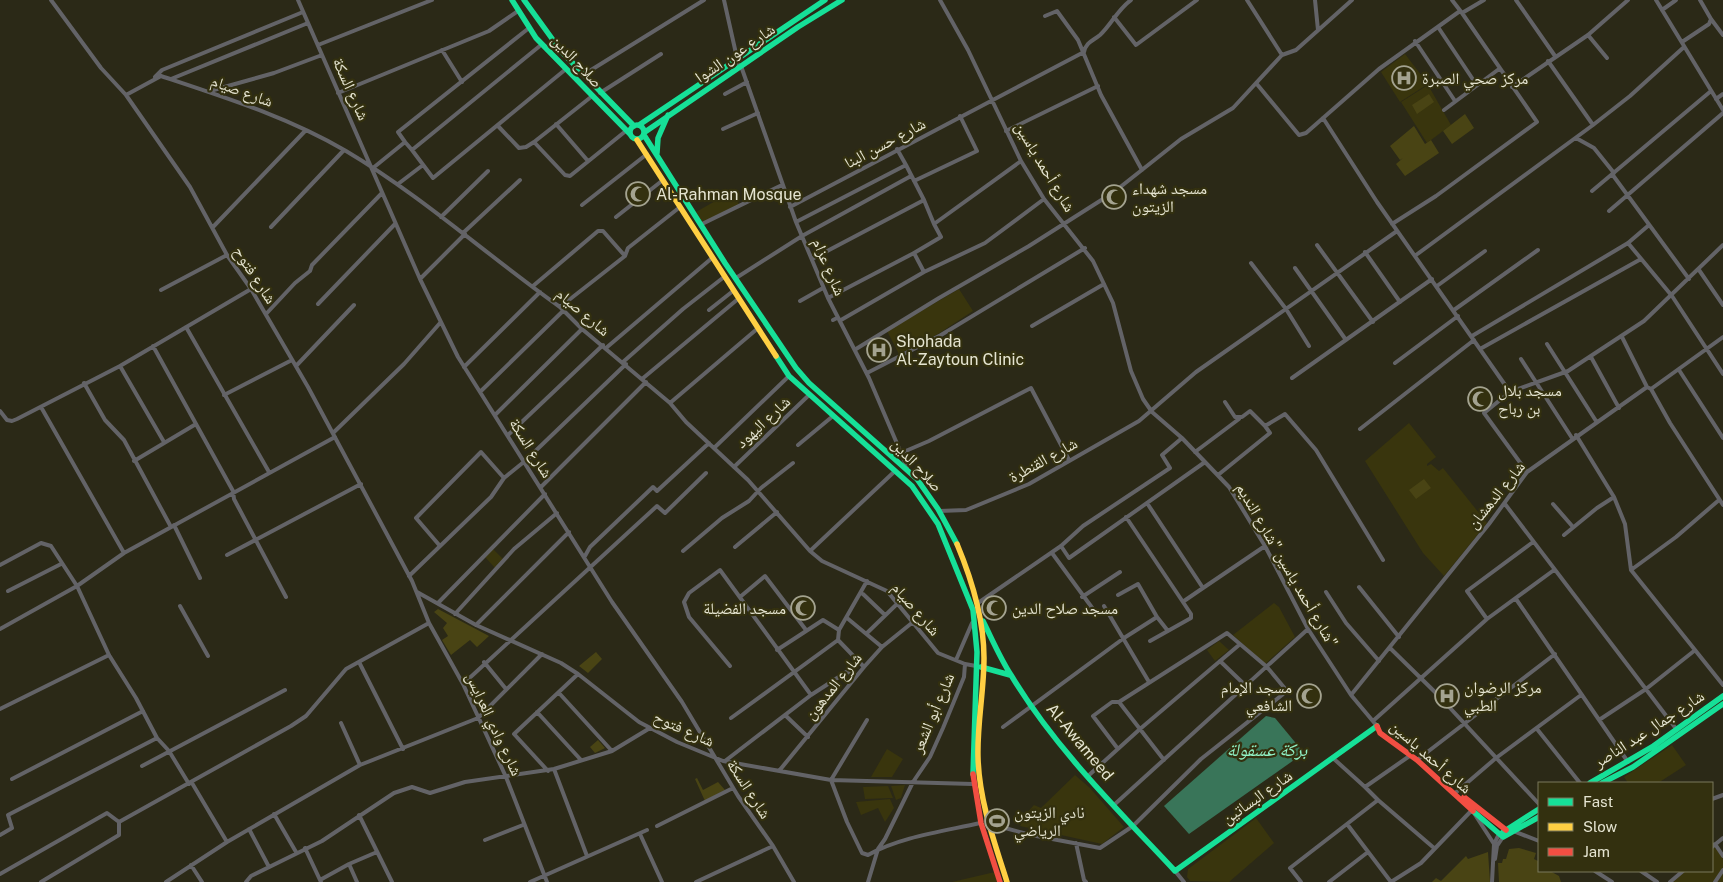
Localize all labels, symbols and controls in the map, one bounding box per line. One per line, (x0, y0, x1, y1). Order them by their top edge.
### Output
street label: شارع عون الشوا (691, 19, 779, 87)
street label: صلاح الدين (547, 30, 606, 92)
street label: شارع السكة (328, 55, 373, 124)
hospital icon: مركز صحي الصبرة (1391, 65, 1417, 91)
place label: مركز صحي الصبرة (1422, 69, 1528, 91)
street label: شارع صيام (208, 71, 276, 112)
street label: شارع حسن البنا (841, 114, 929, 173)
street label: شارع أحمد ياسين (1010, 119, 1079, 216)
place label: مسجد شهداء الزيتون (1132, 179, 1207, 217)
mosque icon: Al-Rahman Mosque (625, 181, 651, 207)
mosque icon: مسجد شهداء الزيتون (1101, 184, 1127, 210)
place label: Al-Rahman Mosque (656, 185, 802, 204)
street label: شارع عزام (808, 235, 850, 299)
street label: شارع فتوح (229, 243, 281, 308)
street label: شارع صيام (552, 284, 614, 341)
place label: Shohada Al-Zaytoun Clinic (896, 332, 1024, 369)
hospital icon: Shohada Al-Zaytoun Clinic (866, 337, 892, 363)
place label: مسجد بلال بن رباح (1498, 381, 1562, 419)
mosque icon: مسجد بلال بن رباح (1467, 386, 1493, 412)
street label: شارع اليهود (732, 392, 795, 453)
street label: شارع السكة (504, 415, 557, 482)
street label: شارع القنطرة (1005, 433, 1081, 487)
street label: صلاح الدين (887, 434, 946, 496)
street label: شارع الدهشان (1463, 457, 1530, 533)
street label: شارع أحمد ياسين "شارع النديم" (1231, 479, 1342, 651)
street label: شارع صيام (887, 578, 944, 640)
mosque icon: مسجد الفضيلة (790, 595, 816, 621)
mosque icon: مسجد صلاح الدين (981, 595, 1007, 621)
place label: مسجد الفضيلة (703, 599, 786, 618)
place label: مسجد صلاح الدين (1012, 599, 1118, 619)
street label: شارع المدهون (800, 649, 867, 724)
street label: شارع وادي العرايس (459, 669, 526, 780)
street label: شارع أبو الشعر (907, 670, 959, 757)
place label: مسجد الإمام الشافعي (1221, 678, 1292, 718)
place label: مركز الرضوان الطبي (1464, 678, 1542, 718)
mosque icon: مسجد الإمام الشافعي (1296, 683, 1322, 709)
hospital icon: مركز الرضوان الطبي (1434, 683, 1460, 709)
street label: شارع جمال عبد الناصر (1589, 686, 1708, 773)
street label: Al-Awameed (1042, 700, 1118, 784)
street label: شارع فتوح (650, 707, 717, 752)
street label: شارع أحمد ياسين (1386, 717, 1476, 798)
water label: بركة عسقولة (1227, 739, 1308, 760)
street label: شارع السكة (722, 756, 775, 823)
street label: شارع البساتين (1218, 766, 1296, 829)
legend (1538, 782, 1713, 872)
text: Fast (1583, 793, 1613, 810)
place label: نادي الزيتون الرياضي (1014, 803, 1085, 843)
sports icon: نادي الزيتون الرياضي (984, 808, 1010, 834)
text: Slow (1583, 818, 1618, 835)
text: Jam (1583, 843, 1610, 860)

